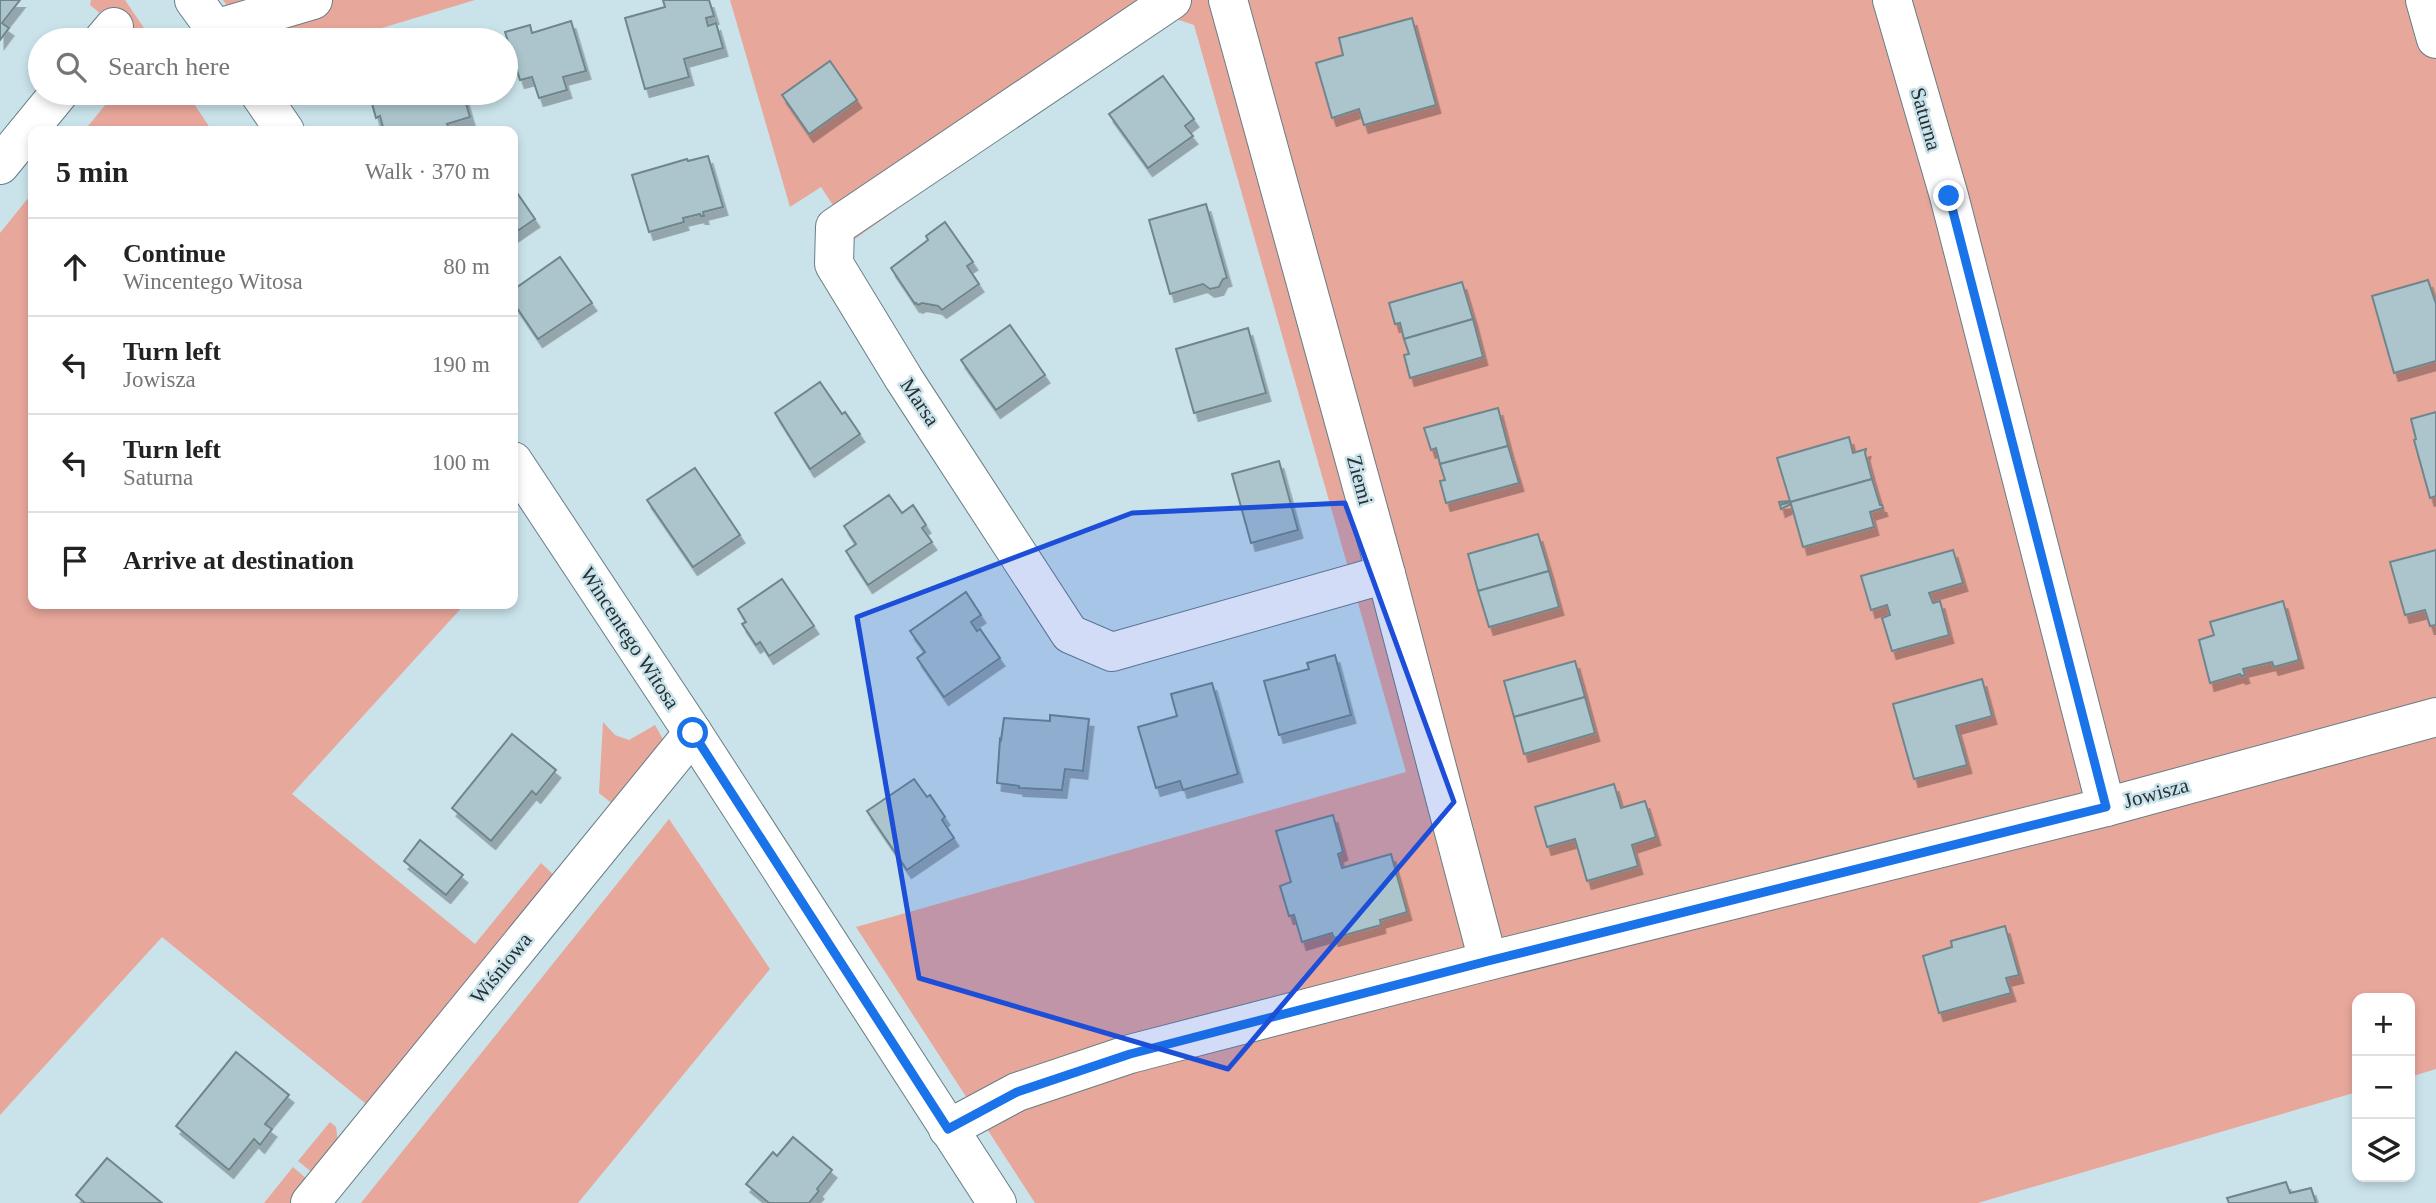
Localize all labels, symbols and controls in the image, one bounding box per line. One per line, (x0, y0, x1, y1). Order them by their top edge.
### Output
search box (28, 28, 518, 105)
icon: search (52, 48, 90, 86)
text: Search here (108, 52, 230, 81)
street label: Saturna (1906, 85, 1947, 154)
text: 5 min (56, 155, 129, 188)
text: Walk · 370 m (365, 159, 490, 184)
route end (1933, 180, 1964, 211)
text: Continue (123, 239, 226, 268)
icon: ahead (56, 248, 94, 286)
text: 80 m (443, 254, 490, 279)
text: Wincentego Witosa (123, 269, 303, 294)
text: Turn left (123, 337, 221, 366)
icon: left (56, 346, 94, 384)
text: 190 m (432, 352, 490, 377)
text: Jowisza (123, 367, 196, 392)
street label: Marsa (895, 374, 945, 431)
text: Turn left (123, 435, 221, 464)
icon: left (56, 444, 94, 482)
text: 100 m (432, 450, 490, 475)
street label: Ziemi (1342, 453, 1378, 507)
text: Saturna (123, 465, 193, 490)
icon: arrive (56, 542, 94, 580)
text: Arrive at destination (123, 546, 354, 575)
street label: Wincentego Witosa (575, 563, 685, 714)
route start (677, 717, 708, 748)
street label: Jowisza (2121, 773, 2192, 813)
street label: Wiśniowa (465, 927, 537, 1008)
map controls (2352, 993, 2415, 1182)
button: + (2352, 993, 2415, 1056)
button: − (2352, 1056, 2415, 1119)
button: layers (2352, 1119, 2415, 1182)

